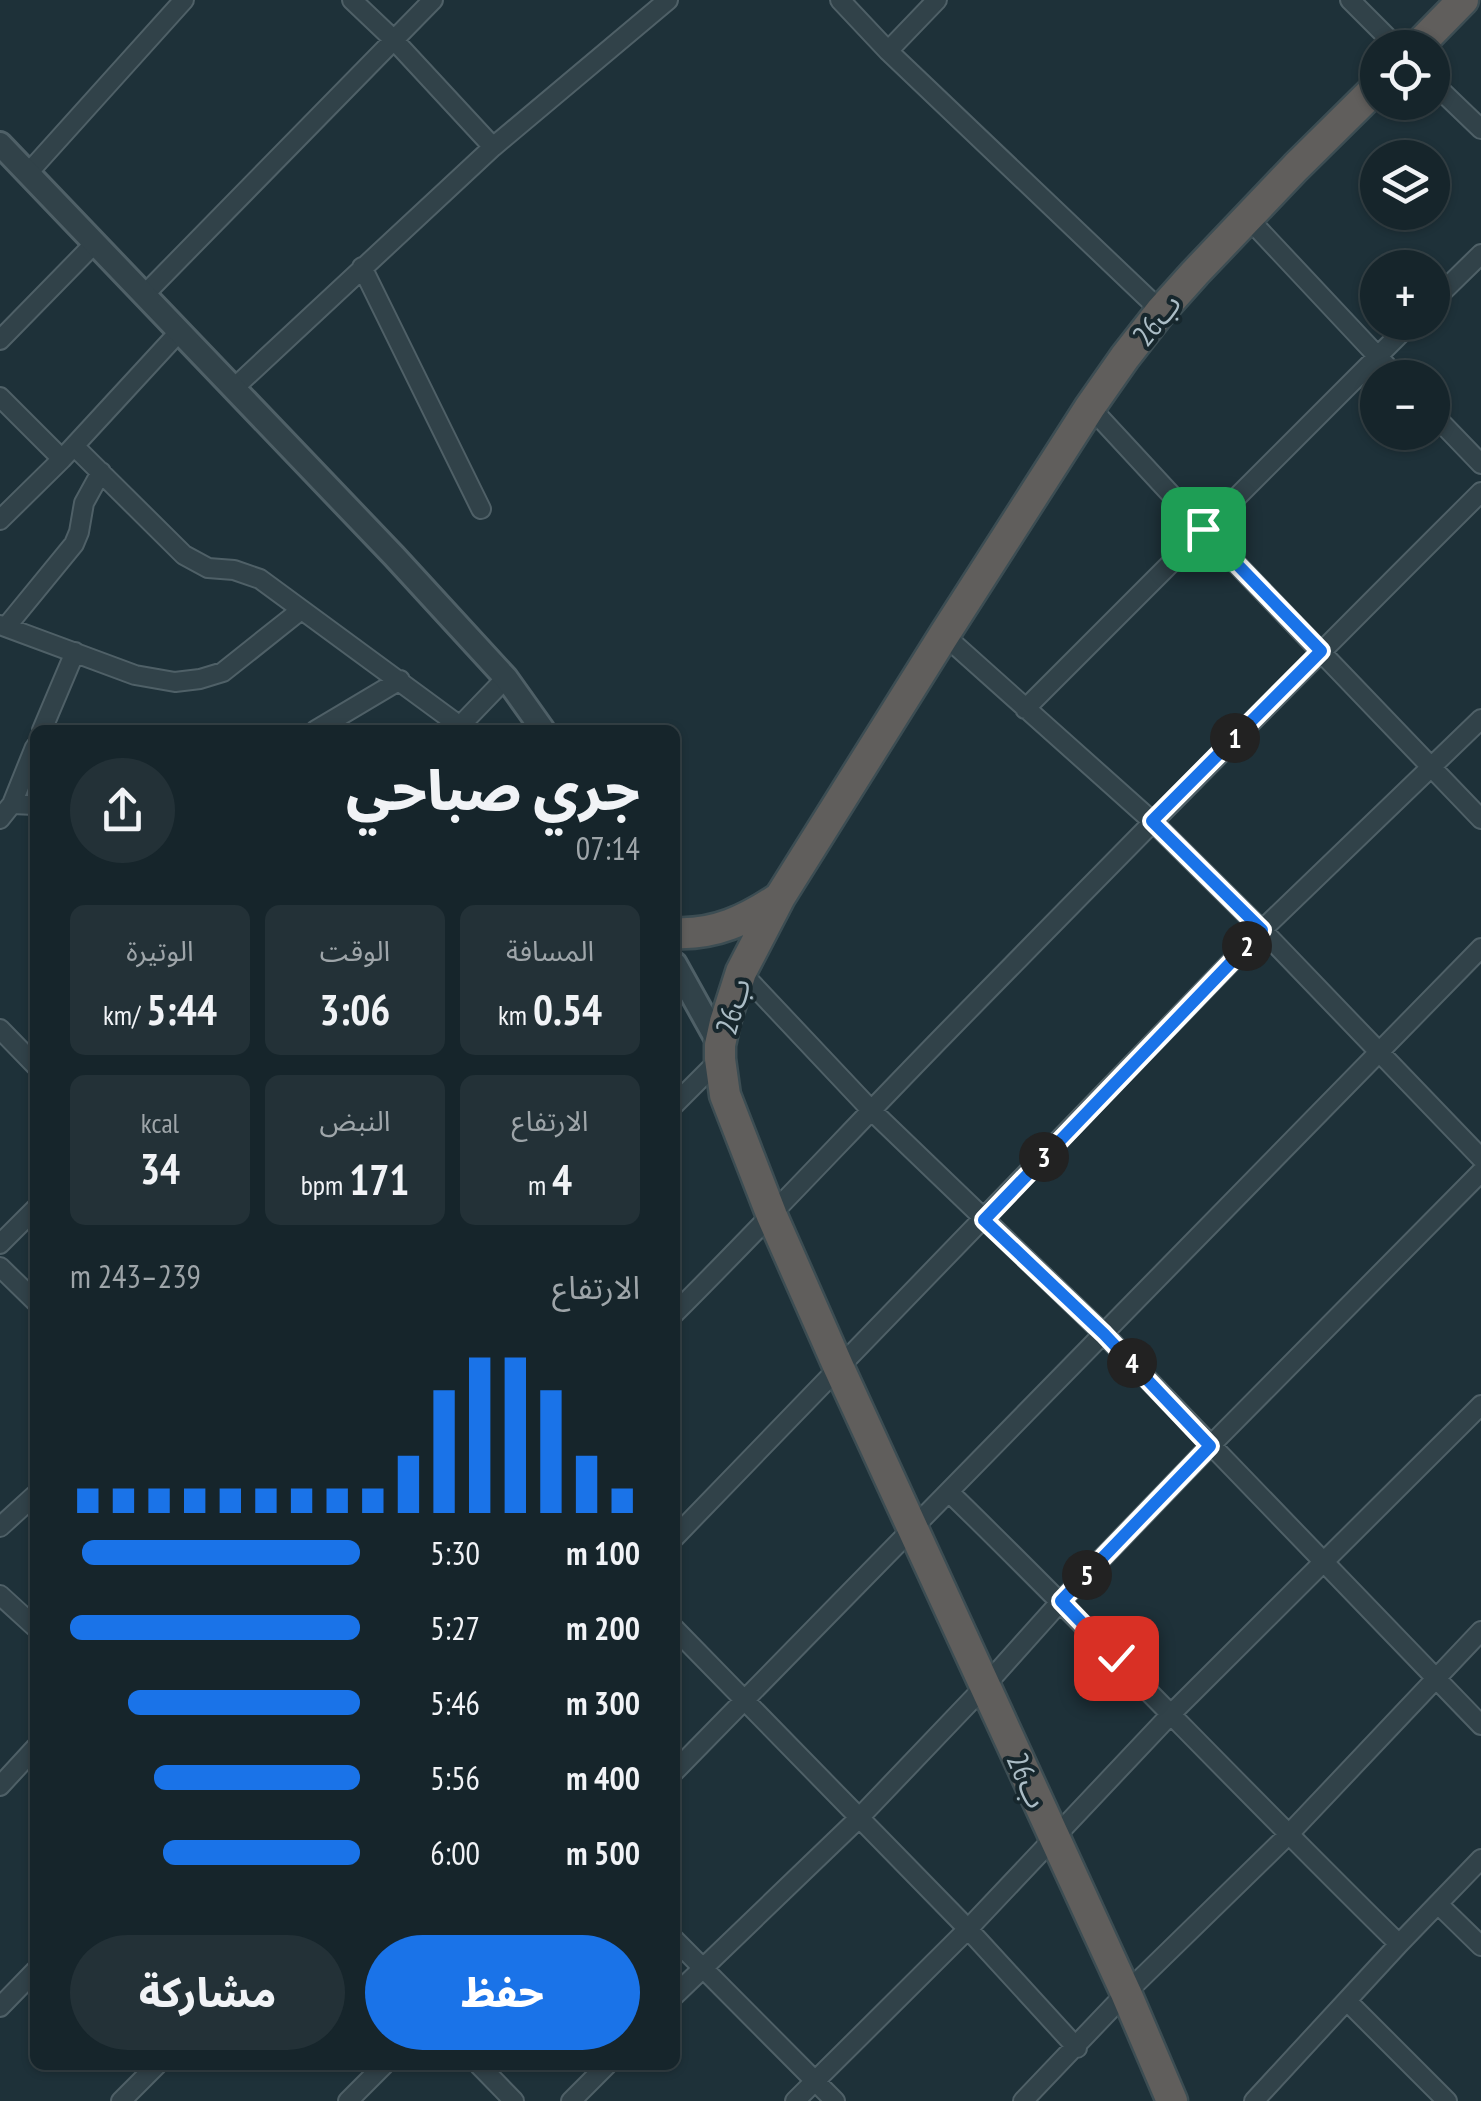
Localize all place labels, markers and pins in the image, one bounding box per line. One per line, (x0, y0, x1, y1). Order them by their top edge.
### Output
pin (1161, 487, 1246, 572)
pin: 1 (1210, 713, 1260, 763)
pin: 2 (1222, 921, 1272, 971)
pin: 3 (1019, 1132, 1069, 1182)
pin: 4 (1107, 1338, 1157, 1388)
pin: 5 (1062, 1550, 1112, 1600)
pin (1074, 1616, 1159, 1701)

